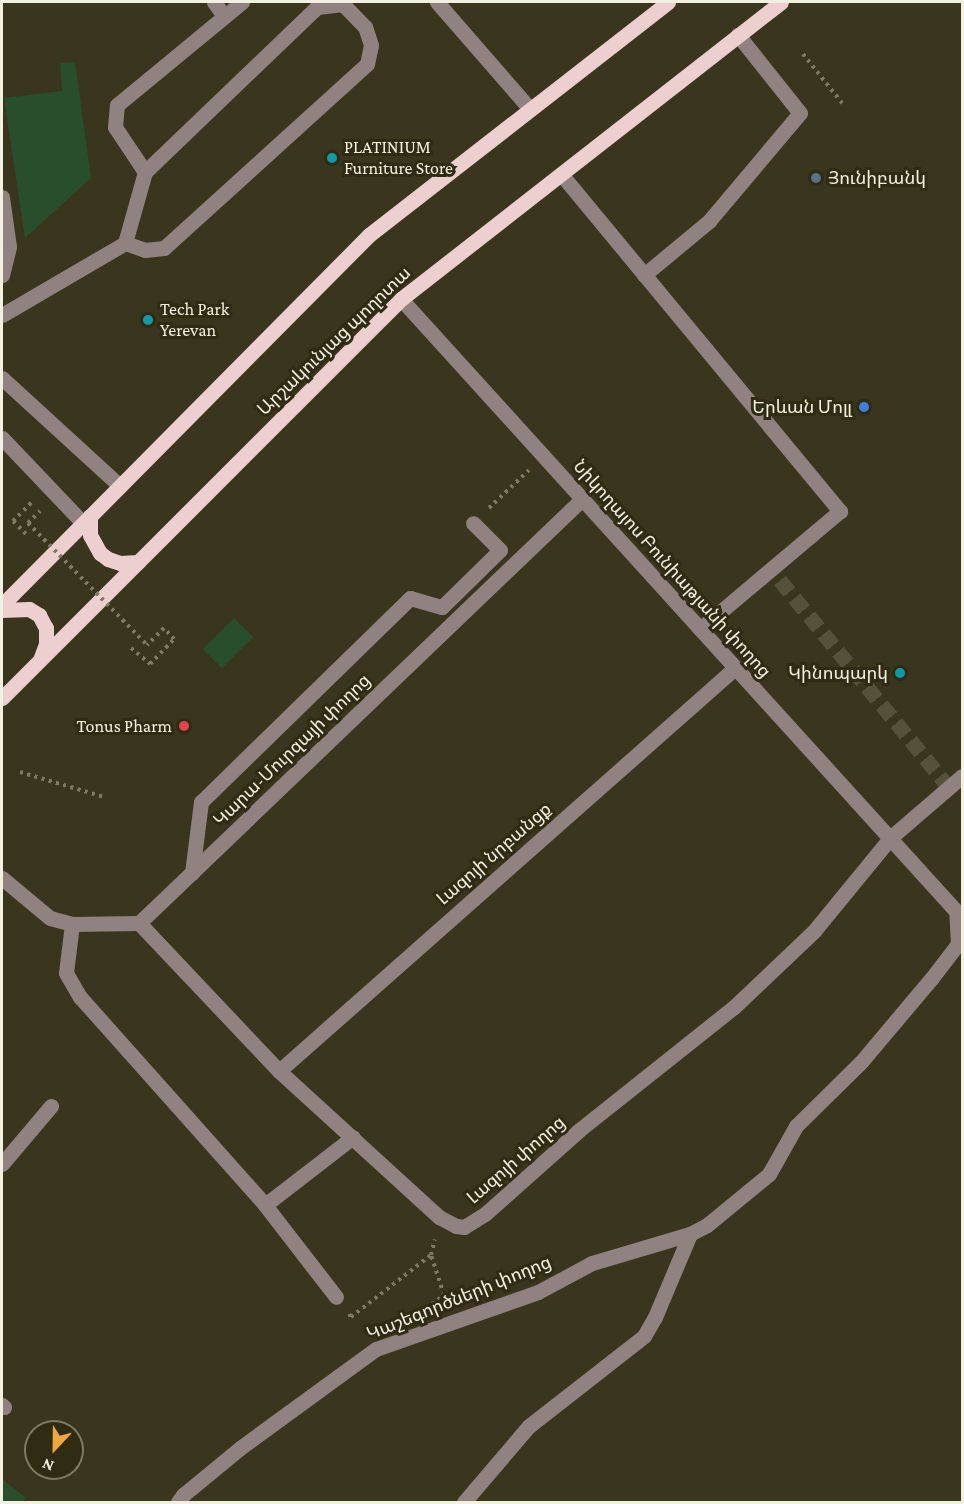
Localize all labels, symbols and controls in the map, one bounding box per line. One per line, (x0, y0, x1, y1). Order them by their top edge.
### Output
place label: PLATINIUM Furniture Store (344, 137, 453, 180)
marker: PLATINIUM Furniture Store (325, 151, 339, 165)
place label: Յունիբանկ (828, 167, 926, 189)
marker: Յունիբանկ (809, 171, 823, 185)
street label: Արշակունյաց պողոտա (253, 262, 415, 420)
place label: Tech Park Yerevan (160, 299, 229, 342)
marker: Tech Park Yerevan (141, 313, 155, 327)
place label: Երևան Մոլլ (752, 396, 852, 418)
marker: Երևան Մոլլ (857, 400, 871, 414)
street label: Նիկողայոս Բունիաթյանի փողոց (569, 456, 775, 682)
place label: Կինոպարկ (788, 662, 888, 684)
marker: Կինոպարկ (893, 666, 907, 680)
street label: Կարա-Մուրզայի փողոց (209, 669, 375, 831)
place label: Tonus Pharm (76, 715, 172, 737)
marker: Tonus Pharm (177, 719, 191, 733)
street label: Լազոյի նրբանցք (432, 798, 556, 910)
street label: Լազոյի փողոց (462, 1111, 570, 1209)
street label: Կաշեգործների փողոց (364, 1251, 554, 1345)
north arrow (24, 1420, 84, 1480)
text: N (40, 1455, 56, 1475)

